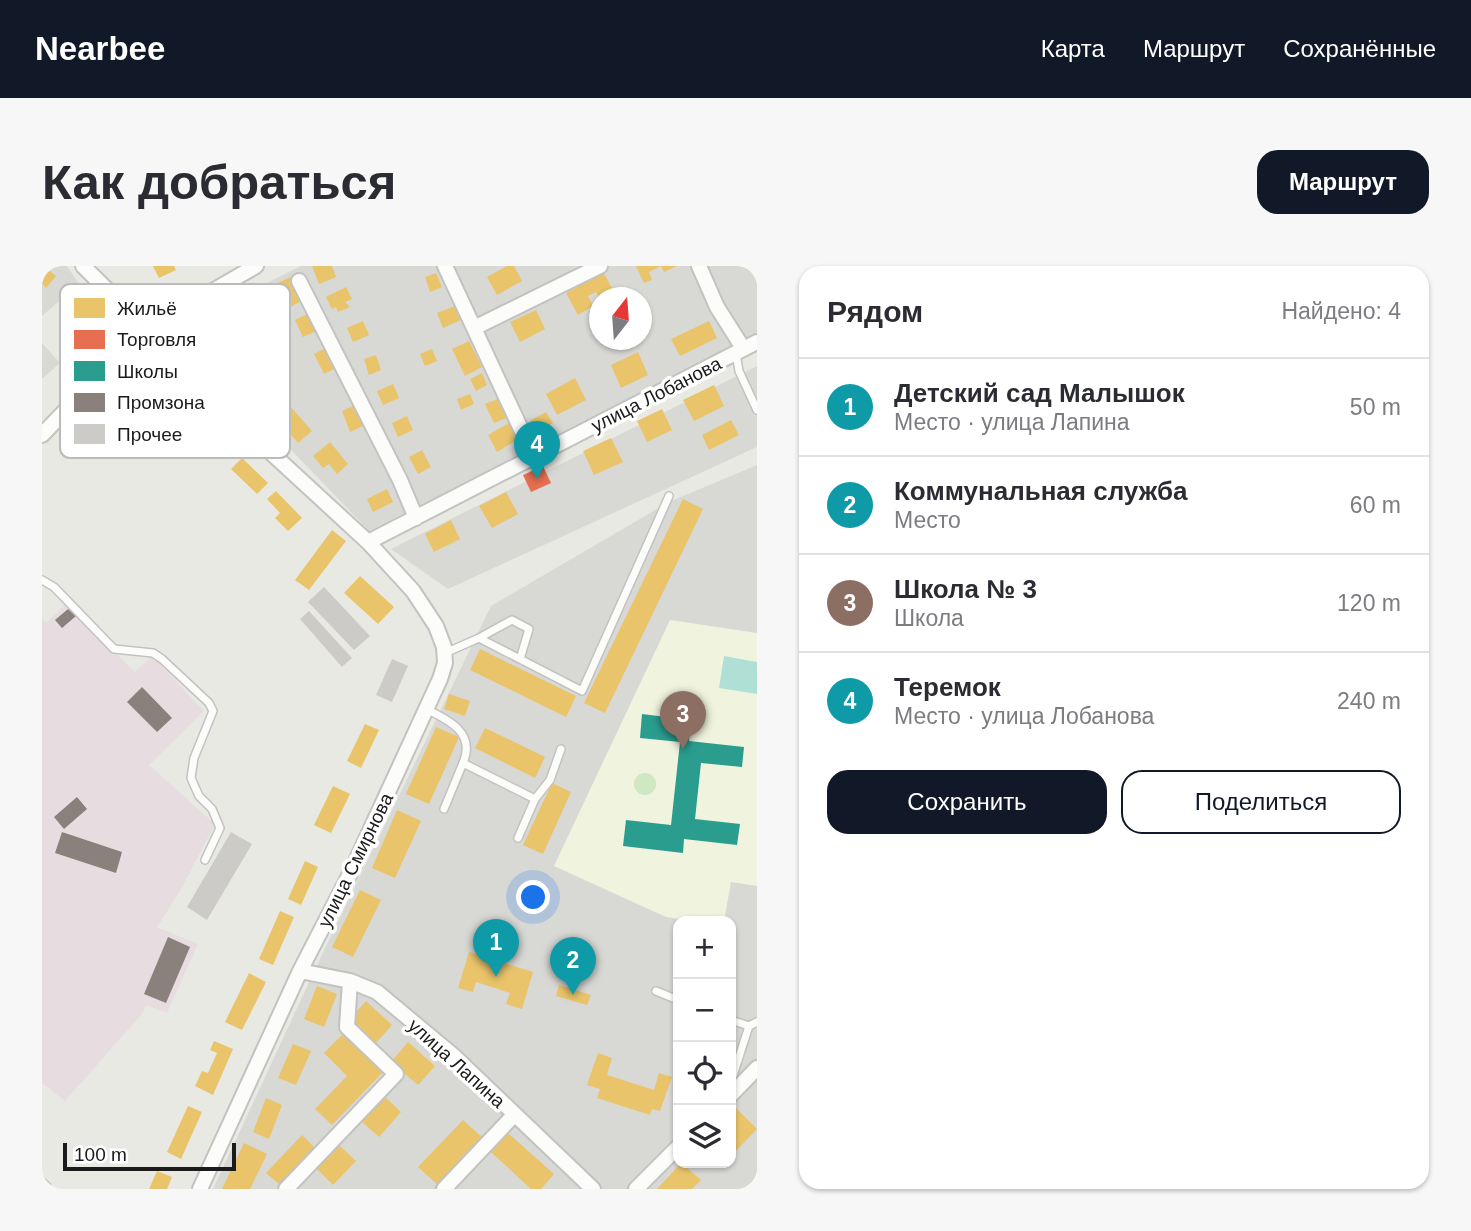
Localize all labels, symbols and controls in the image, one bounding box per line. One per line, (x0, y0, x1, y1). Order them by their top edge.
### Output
text: Nearbee (35, 30, 165, 67)
text: Карта (1041, 35, 1105, 62)
text: Маршрут (1143, 35, 1245, 62)
text: Сохранённые (1283, 35, 1436, 62)
button: Маршрут (1257, 150, 1429, 214)
text: Как добраться (42, 155, 396, 209)
legend (60, 284, 290, 458)
north arrow (589, 287, 652, 350)
text: Рядом (827, 295, 923, 328)
text: Жильё (117, 298, 177, 319)
text: Найдено: 4 (1281, 298, 1401, 324)
text: Торговля (117, 329, 196, 350)
street label: улица Лобанова (588, 352, 725, 436)
text: Школы (117, 361, 178, 382)
text: Детский сад Малышок (894, 378, 1185, 408)
text: Промзона (117, 392, 205, 413)
text: 1 (844, 394, 856, 420)
text: 50 m (1350, 394, 1401, 420)
text: Место · улица Лапина (894, 409, 1130, 435)
pin: 4 (514, 421, 560, 479)
text: Прочее (117, 424, 182, 445)
text: Коммунальная служба (894, 476, 1188, 506)
text: 2 (844, 492, 856, 518)
text: 60 m (1350, 492, 1401, 518)
text: Место (894, 507, 961, 533)
text: Школа № 3 (894, 574, 1037, 604)
text: 3 (844, 590, 856, 616)
text: 120 m (1337, 590, 1401, 616)
text: Школа (894, 605, 964, 631)
text: Теремок (894, 672, 1001, 702)
text: 4 (844, 688, 856, 714)
text: 240 m (1337, 688, 1401, 714)
pin: 3 (660, 691, 706, 749)
text: Место · улица Лобанова (894, 703, 1154, 729)
button: Сохранить (827, 770, 1107, 834)
button: Поделиться (1121, 770, 1401, 834)
street label: улица Смирнова (314, 789, 397, 931)
your location (516, 880, 550, 914)
map controls (673, 916, 736, 1168)
button: + (673, 916, 736, 979)
pin: 1 (473, 919, 519, 977)
pin: 2 (550, 937, 596, 995)
button: − (673, 979, 736, 1042)
street label: улица Лапина (404, 1015, 510, 1112)
button: locate (673, 1042, 736, 1105)
button: layers (673, 1105, 736, 1168)
scale bar (63, 1140, 236, 1172)
text: 100 m (74, 1144, 127, 1165)

